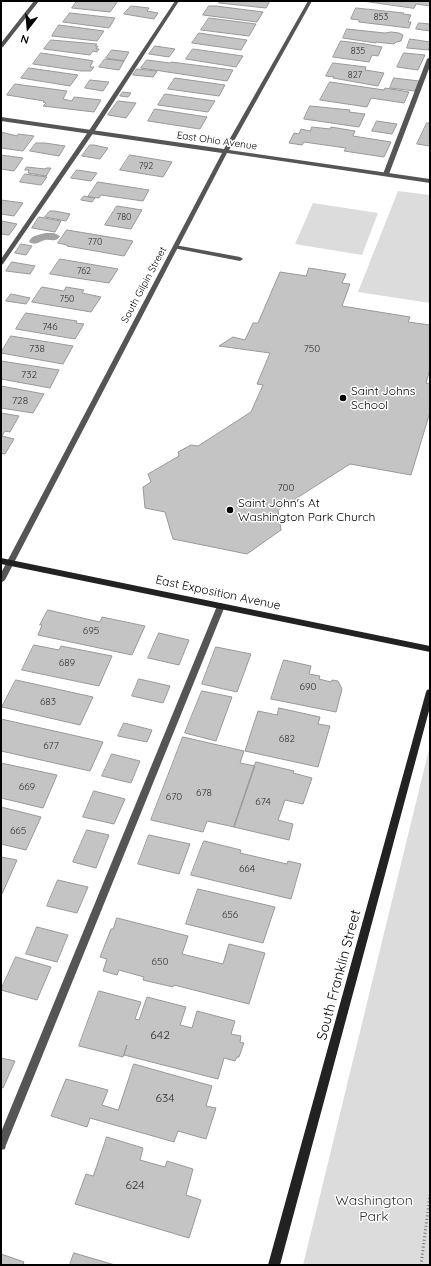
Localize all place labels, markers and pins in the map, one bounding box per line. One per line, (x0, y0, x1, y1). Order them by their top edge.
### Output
place label: Saint Johns School (351, 384, 415, 412)
marker: Saint Johns School (338, 393, 348, 403)
place label: Saint John's At Washington Park Church (238, 496, 375, 524)
marker: Saint John's At Washington Park Church (225, 505, 235, 515)

